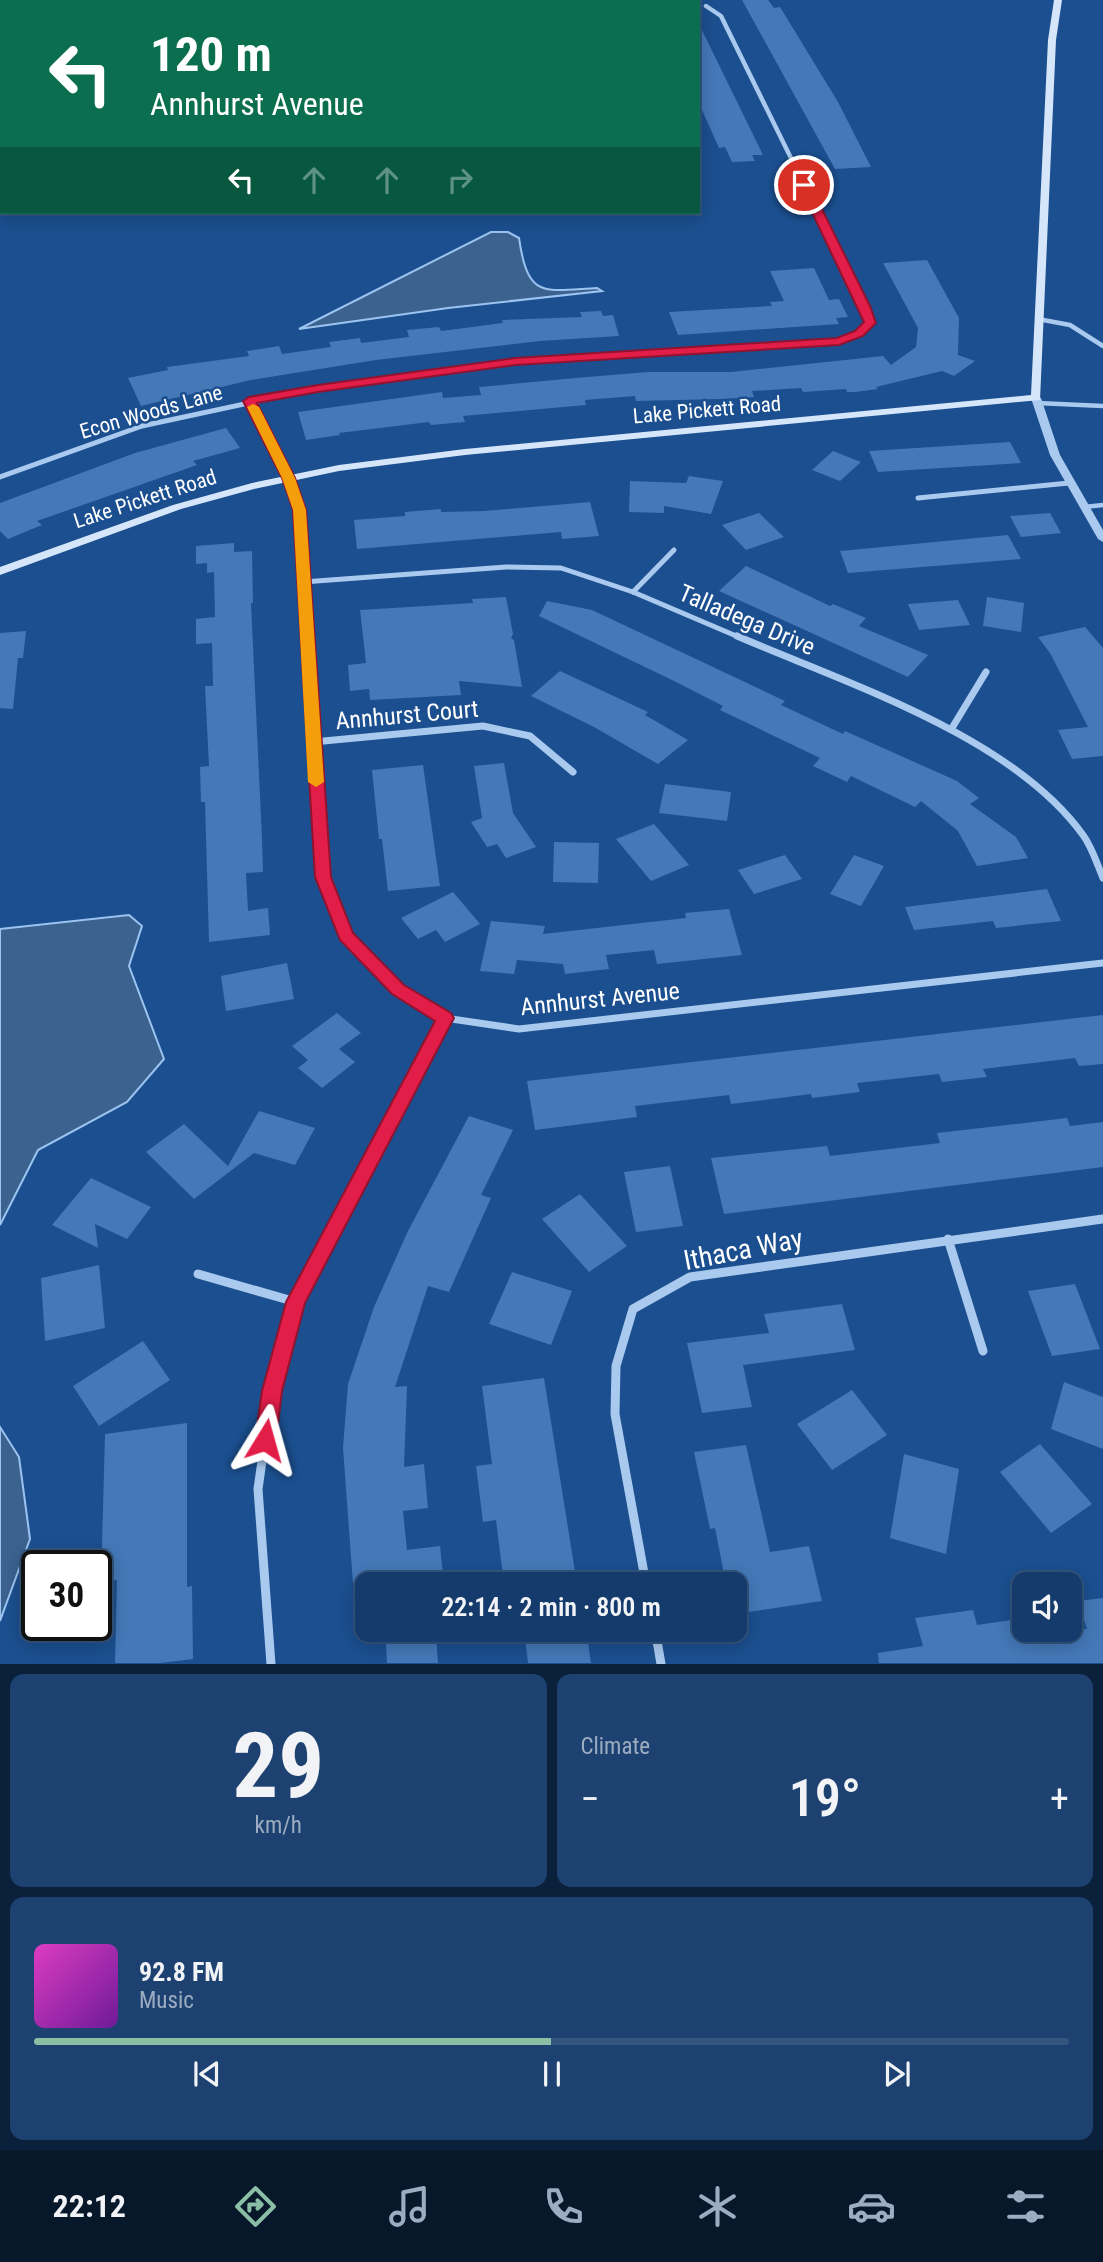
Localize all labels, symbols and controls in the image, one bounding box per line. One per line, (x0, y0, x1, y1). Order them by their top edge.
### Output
text: 120 m (150, 26, 272, 83)
icon: left (35, 28, 126, 119)
text: Annhurst Avenue (150, 85, 364, 123)
pin (774, 155, 834, 215)
icon: left (222, 161, 260, 199)
icon: ahead (295, 161, 333, 199)
icon: ahead (368, 161, 406, 199)
icon: right (441, 161, 479, 199)
icon: arrive (785, 166, 823, 204)
street label: Econ Woods Lane (77, 380, 225, 444)
street label: Lake Pickett Road (632, 392, 782, 428)
street label: Lake Pickett Road (71, 465, 219, 533)
street label: Talladega Drive (675, 579, 819, 661)
street label: Annhurst Court (334, 695, 480, 735)
street label: Annhurst Avenue (519, 977, 681, 1021)
street label: Ithaca Way (681, 1222, 806, 1277)
position arrow (228, 1403, 302, 1477)
speed limit sign: 30 (21, 1550, 112, 1641)
map controls (1012, 1572, 1082, 1642)
button: sound (1012, 1572, 1082, 1642)
text: 22:14 · 2 min · 800 m (441, 1592, 661, 1622)
text: 29 (232, 1713, 324, 1819)
text: Climate (581, 1733, 650, 1760)
text: 19° (789, 1768, 861, 1829)
text: − (581, 1777, 600, 1821)
text: + (1050, 1777, 1069, 1821)
text: km/h (255, 1812, 302, 1839)
text: 92.8 FM (139, 1957, 224, 1987)
text: Music (139, 1987, 194, 2014)
icon: previous (188, 2055, 226, 2093)
icon: pause (533, 2055, 571, 2093)
icon: next (878, 2055, 916, 2093)
icon: directions (231, 2182, 280, 2231)
icon: music (385, 2182, 434, 2231)
icon: phone (539, 2182, 588, 2231)
icon: climate (693, 2182, 742, 2231)
icon: car (847, 2182, 896, 2231)
icon: filters (1001, 2182, 1050, 2231)
text: 22:12 (53, 2187, 126, 2225)

